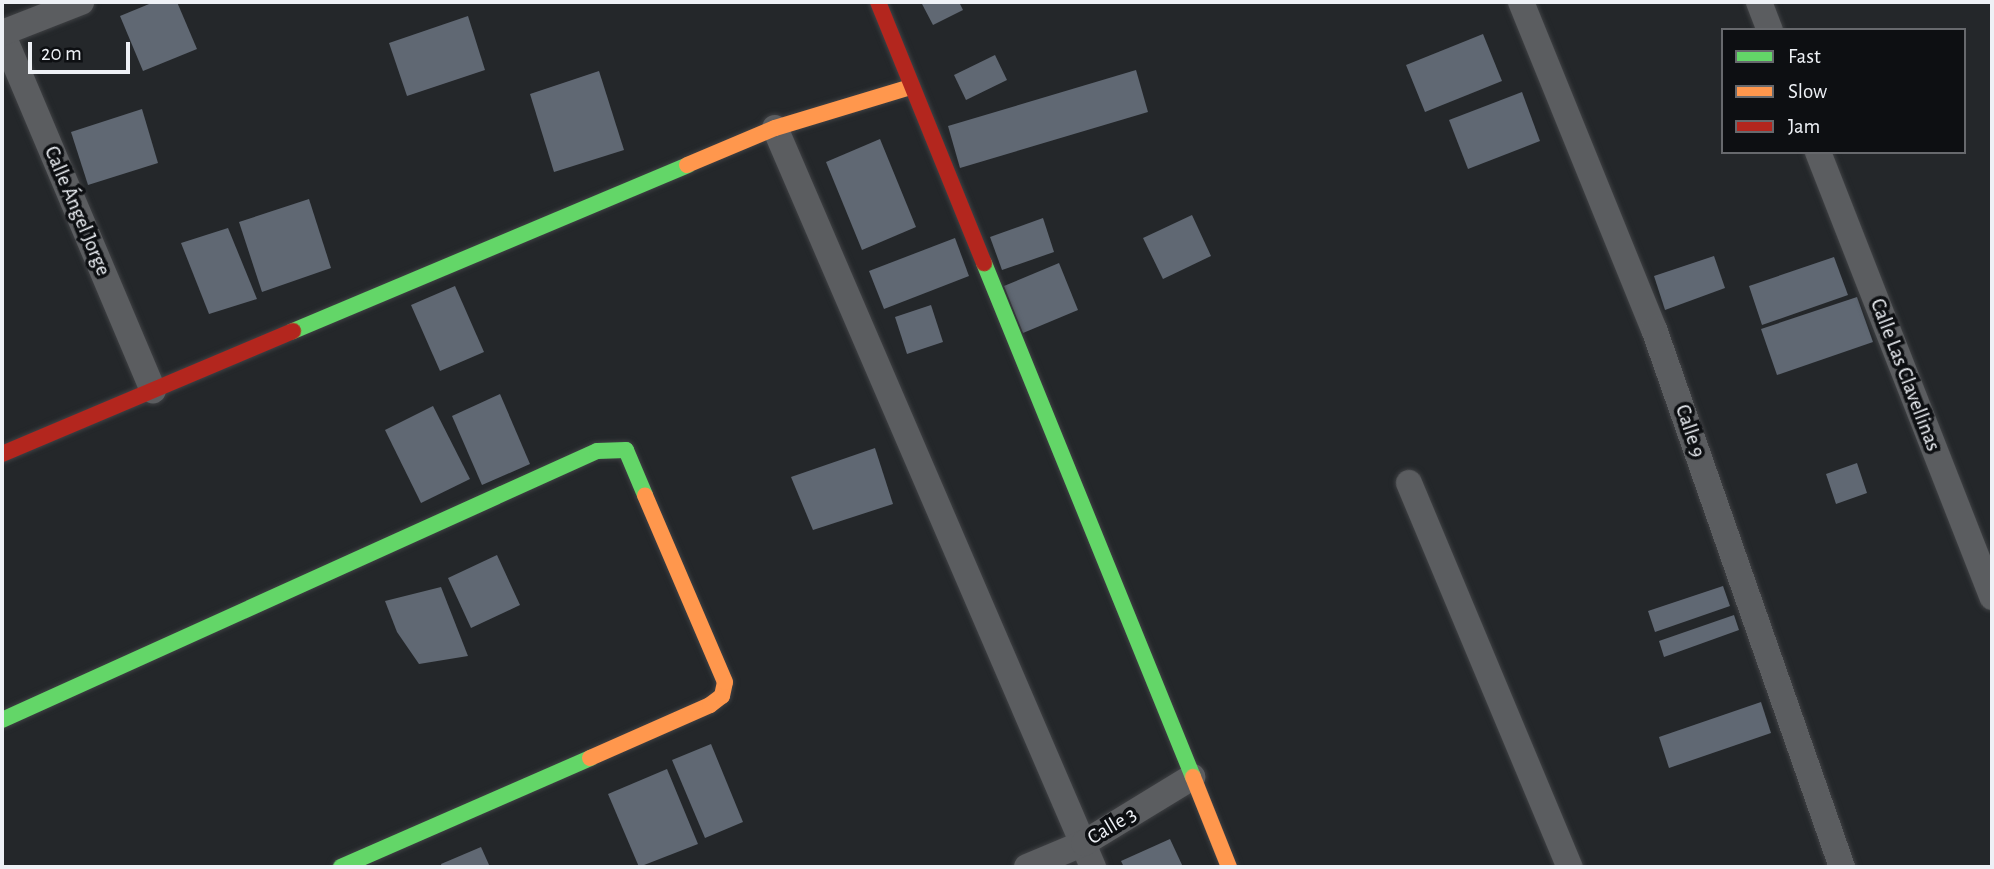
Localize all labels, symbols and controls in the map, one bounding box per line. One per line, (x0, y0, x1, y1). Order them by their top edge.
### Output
scale bar (32, 28, 133, 72)
legend (1721, 28, 1966, 154)
text: 20 m (41, 43, 82, 64)
text: Fast (1788, 46, 1821, 67)
text: Slow (1788, 81, 1827, 102)
text: Jam (1788, 116, 1820, 137)
street label: Calle Ángel Jorge (38, 142, 116, 280)
street label: Calle Las Clavellinas (1864, 295, 1946, 455)
street label: Calle 9 (1669, 401, 1711, 461)
street label: Calle 3 (1083, 802, 1141, 850)

